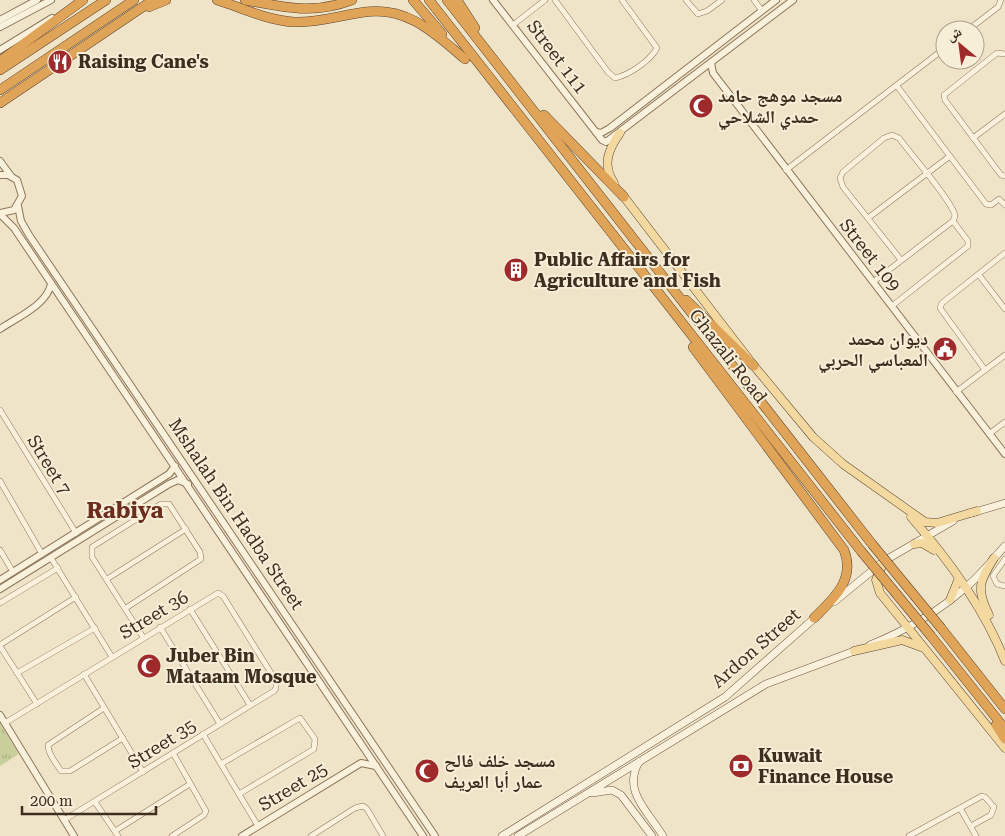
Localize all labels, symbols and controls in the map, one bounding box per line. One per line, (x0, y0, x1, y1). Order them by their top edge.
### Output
street label: Street 111 (523, 16, 592, 98)
north arrow (935, 20, 985, 70)
text: ش (943, 23, 965, 45)
restaurant icon: Raising Cane's (47, 49, 73, 75)
place label: Raising Cane's (78, 51, 209, 72)
place label: مسجد موهج حامد حمدي الشلاحي (718, 85, 842, 131)
mosque icon: مسجد موهج حامد حمدي الشلاحي (688, 93, 714, 119)
street label: Street 109 (836, 214, 905, 295)
place label: Public Affairs for Agriculture and Fish (534, 249, 721, 291)
building icon: Public Affairs for Agriculture and Fish (503, 257, 529, 283)
street label: Ghazali Road (685, 304, 772, 407)
place label: ديوان محمد المعباسي الحربي (818, 328, 928, 374)
public building icon: ديوان محمد المعباسي الحربي (932, 336, 958, 362)
street label: Mshalah Bin Hadba Street (165, 414, 308, 613)
street label: Street 7 (23, 431, 75, 499)
district label: Rabiya (87, 498, 164, 523)
street label: Street 36 (116, 586, 192, 643)
street label: Ardon Street (707, 603, 804, 692)
place label: Juber Bin Mataam Mosque (166, 645, 317, 687)
mosque icon: Juber Bin Mataam Mosque (136, 653, 162, 679)
street label: Street 35 (124, 714, 200, 773)
place label: Kuwait Finance House (758, 745, 894, 787)
place label: مسجد خلف فالح عمار أبا العريف (444, 750, 556, 793)
bank icon: Kuwait Finance House (728, 753, 754, 779)
street label: Street 25 (255, 758, 331, 815)
mosque icon: مسجد خلف فالح عمار أبا العريف (414, 758, 440, 784)
scale bar (22, 784, 156, 816)
text: 200 m (30, 792, 73, 810)

